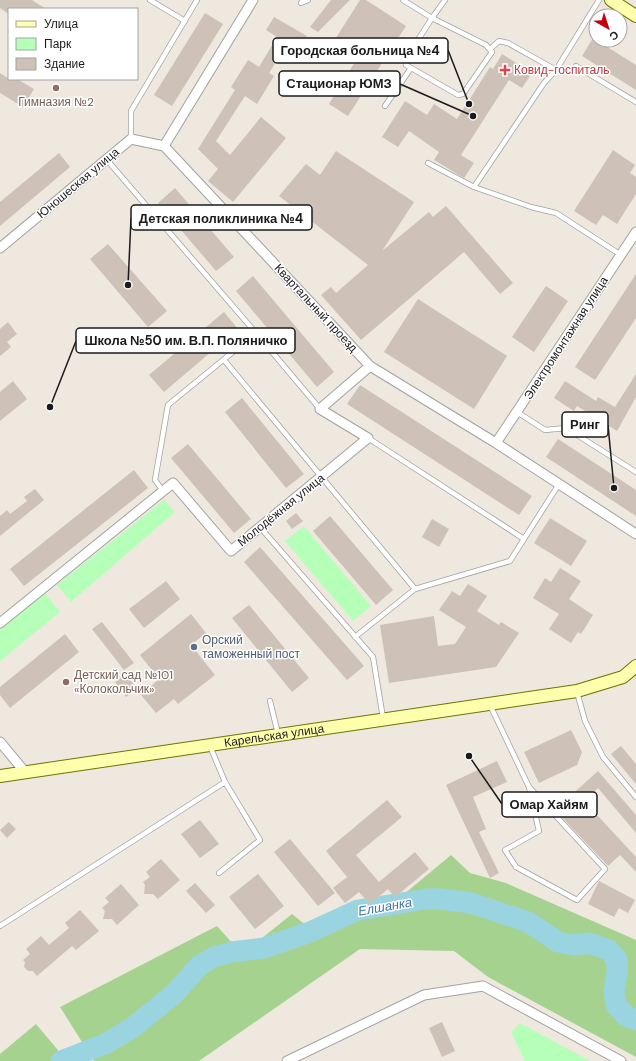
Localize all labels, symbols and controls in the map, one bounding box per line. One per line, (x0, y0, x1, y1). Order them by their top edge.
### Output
legend (8, 8, 138, 80)
north arrow (588, 8, 628, 48)
text: Улица (44, 16, 78, 32)
text: С (607, 28, 622, 44)
text: Парк (44, 36, 72, 52)
callout: Городская больница №4 (273, 38, 448, 63)
text: Городская больница №4 (280, 42, 440, 59)
text: Здание (44, 56, 85, 72)
place label: Ковид-госпиталь (514, 62, 610, 78)
marker: Ковид-госпиталь (499, 64, 511, 76)
callout: Стационар ЮМЗ (279, 71, 400, 96)
text: Стационар ЮМЗ (286, 75, 392, 92)
marker: Гимназия №2 (51, 83, 61, 93)
place label: Гимназия №2 (18, 94, 94, 110)
street label: Юношеская улица (34, 144, 123, 222)
callout: Детская поликлиника №4 (131, 205, 312, 230)
text: Детская поликлиника №4 (139, 210, 303, 227)
street label: Квартальный проезд (271, 260, 361, 356)
street label: Электромонтажная улица (520, 273, 612, 403)
callout: Школа №50 им. В.П. Поляничко (76, 328, 295, 353)
text: Школа №50 им. В.П. Поляничко (84, 332, 288, 349)
callout: Ринг (562, 412, 608, 437)
text: Ринг (570, 416, 601, 433)
street label: Молодёжная улица (234, 470, 328, 550)
place label: Орский таможенный пост (202, 632, 300, 662)
marker: Орский таможенный пост (189, 642, 199, 652)
place label: Детский сад №101 «Колокольчик» (74, 667, 173, 697)
marker: Детский сад №101 «Колокольчик» (61, 677, 71, 687)
street label: Карельская улица (223, 720, 325, 751)
callout: Омар Хайям (502, 792, 597, 817)
text: Омар Хайям (510, 796, 588, 813)
water label: Елшанка (357, 893, 413, 920)

